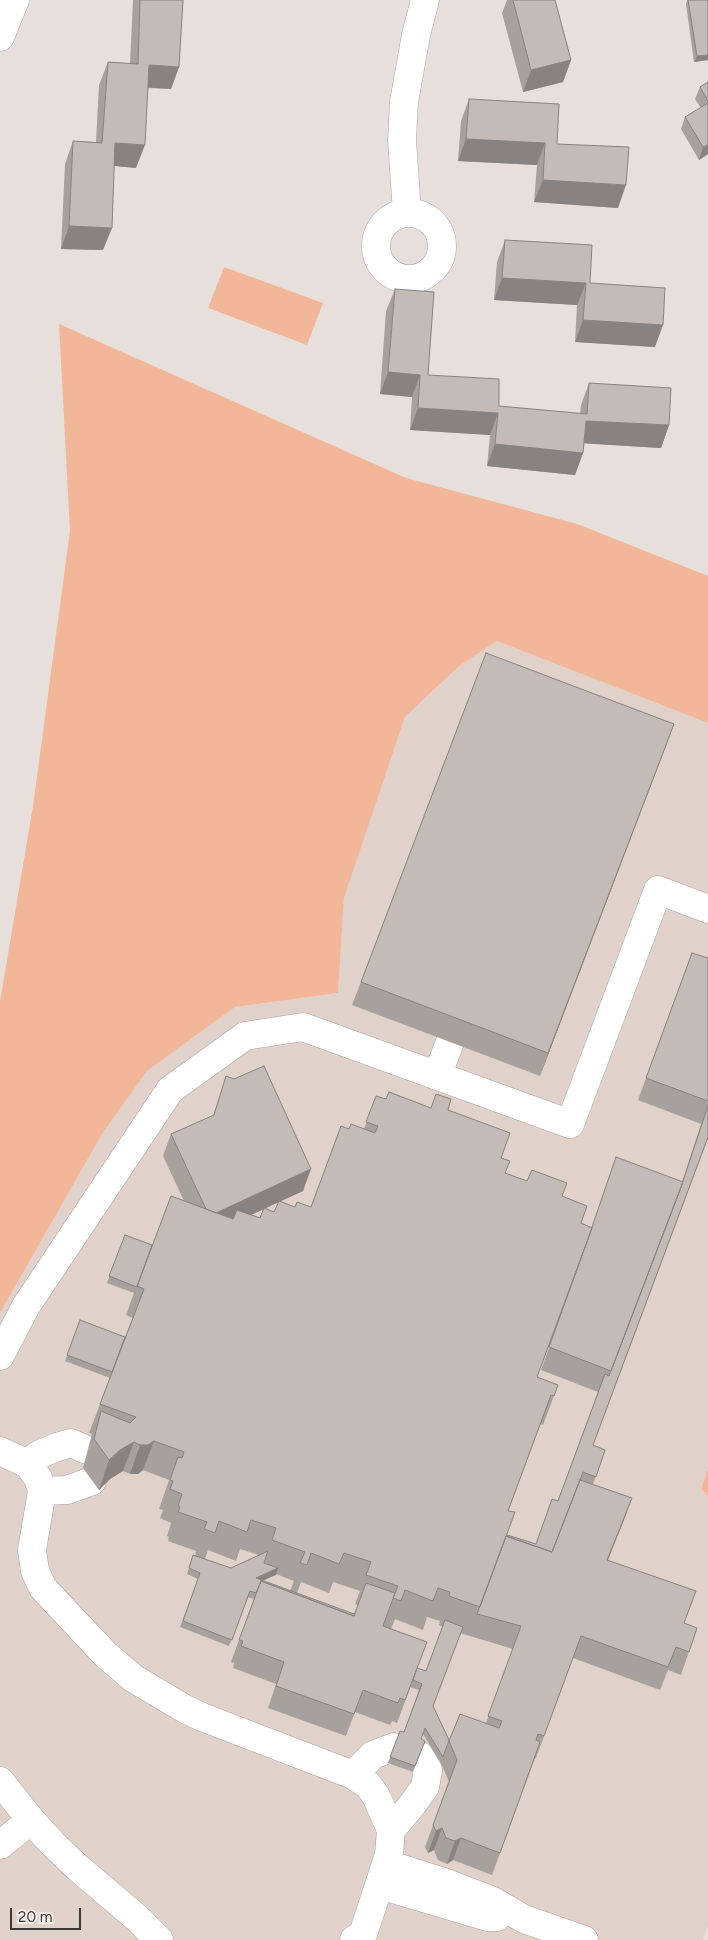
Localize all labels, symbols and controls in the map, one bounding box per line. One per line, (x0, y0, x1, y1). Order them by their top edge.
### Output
scale bar (12, 1898, 84, 1930)
text: 20 m (18, 1908, 52, 1926)

